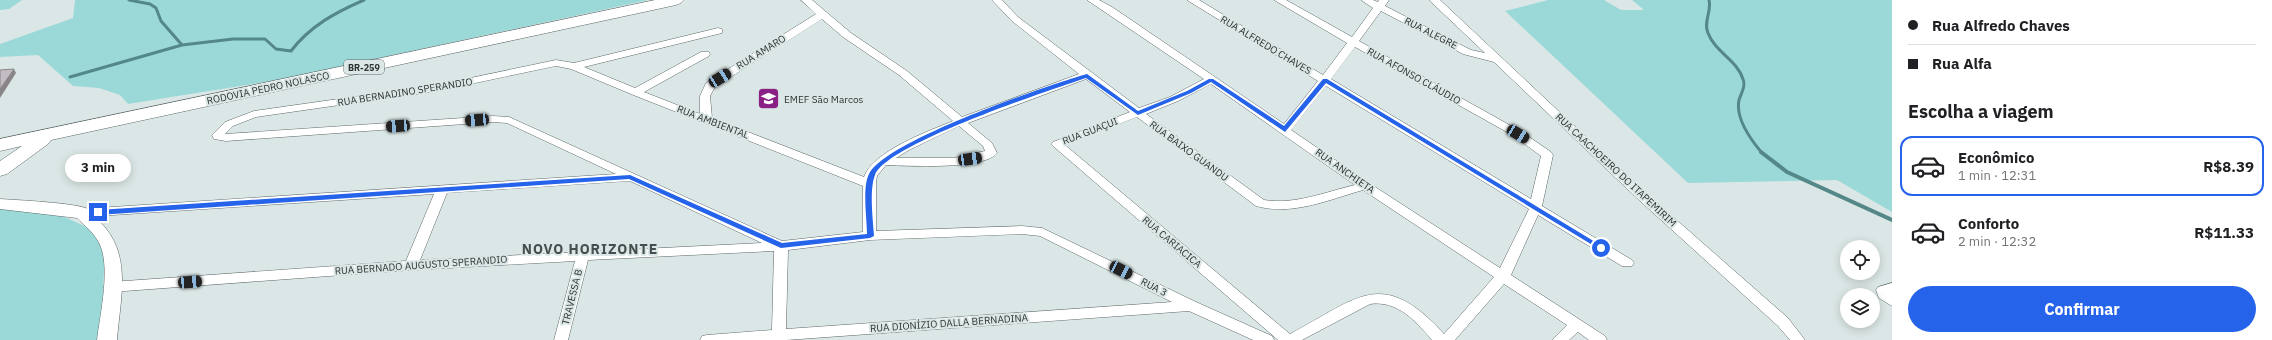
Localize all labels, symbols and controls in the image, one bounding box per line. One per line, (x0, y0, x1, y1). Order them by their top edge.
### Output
street label: RUA ALFREDO CHAVES (1218, 13, 1314, 77)
street label: RUA ALEGRE (1402, 14, 1460, 52)
text: Rua Alfredo Chaves (1932, 16, 2070, 35)
street label: RUA AMARO (734, 32, 788, 72)
street label: RUA AFONSO CLÁUDIO (1365, 45, 1463, 107)
text: Rua Alfa (1932, 54, 1992, 73)
road number: BR-259 (344, 60, 384, 74)
car (707, 67, 733, 89)
street label: RODOVIA PEDRO NOLASCO (206, 69, 330, 107)
street label: RUA BERNADINO SPERANDIO (337, 75, 473, 109)
school or university icon: EMEF São Marcos (756, 86, 782, 112)
place label: EMEF São Marcos (784, 93, 863, 106)
text: Escolha a viagem (1908, 100, 2054, 123)
street label: RUA AMBIENTAL (675, 102, 751, 142)
street label: RUA CAACHOEIRO DO ITAPEMIRIM (1553, 110, 1679, 230)
car (465, 113, 489, 127)
street label: RUA GUAÇUI (1060, 114, 1120, 148)
street label: RUA BAIXO GUANDU (1147, 118, 1231, 184)
car (386, 119, 410, 133)
car (1505, 123, 1531, 145)
street label: RUA ANCHIETA (1313, 146, 1378, 197)
icon: car (1910, 148, 1946, 184)
text: Econômico (1958, 148, 2034, 167)
car (957, 151, 983, 167)
callout: 3 min (65, 154, 131, 182)
text: R$8.39 (2203, 157, 2254, 176)
text: 3 min (81, 159, 115, 176)
text: 1 min · 12:31 (1958, 167, 2036, 184)
route end (89, 203, 107, 221)
street label: RUA CARIACICA (1140, 213, 1205, 271)
icon: car (1910, 214, 1946, 250)
text: Conforto (1958, 214, 2019, 233)
text: R$11.33 (2194, 223, 2254, 242)
text: 2 min · 12:32 (1958, 233, 2036, 250)
route start (1592, 239, 1610, 257)
district label: NOVO HORIZONTE (522, 240, 658, 258)
map controls (1840, 240, 1880, 328)
button: locate (1840, 240, 1880, 280)
street label: RUA BERNADO AUGUSTO SPERANDIO (334, 252, 508, 278)
car (1108, 259, 1134, 281)
street label: TRAVESSA B (559, 268, 585, 326)
car (178, 275, 202, 289)
street label: RUA 3 (1139, 275, 1169, 299)
button: Confirmar (1908, 286, 2256, 332)
button: layers (1840, 288, 1880, 328)
street label: RUA DIONÍZIO DALLA BERNADINA (870, 311, 1029, 335)

